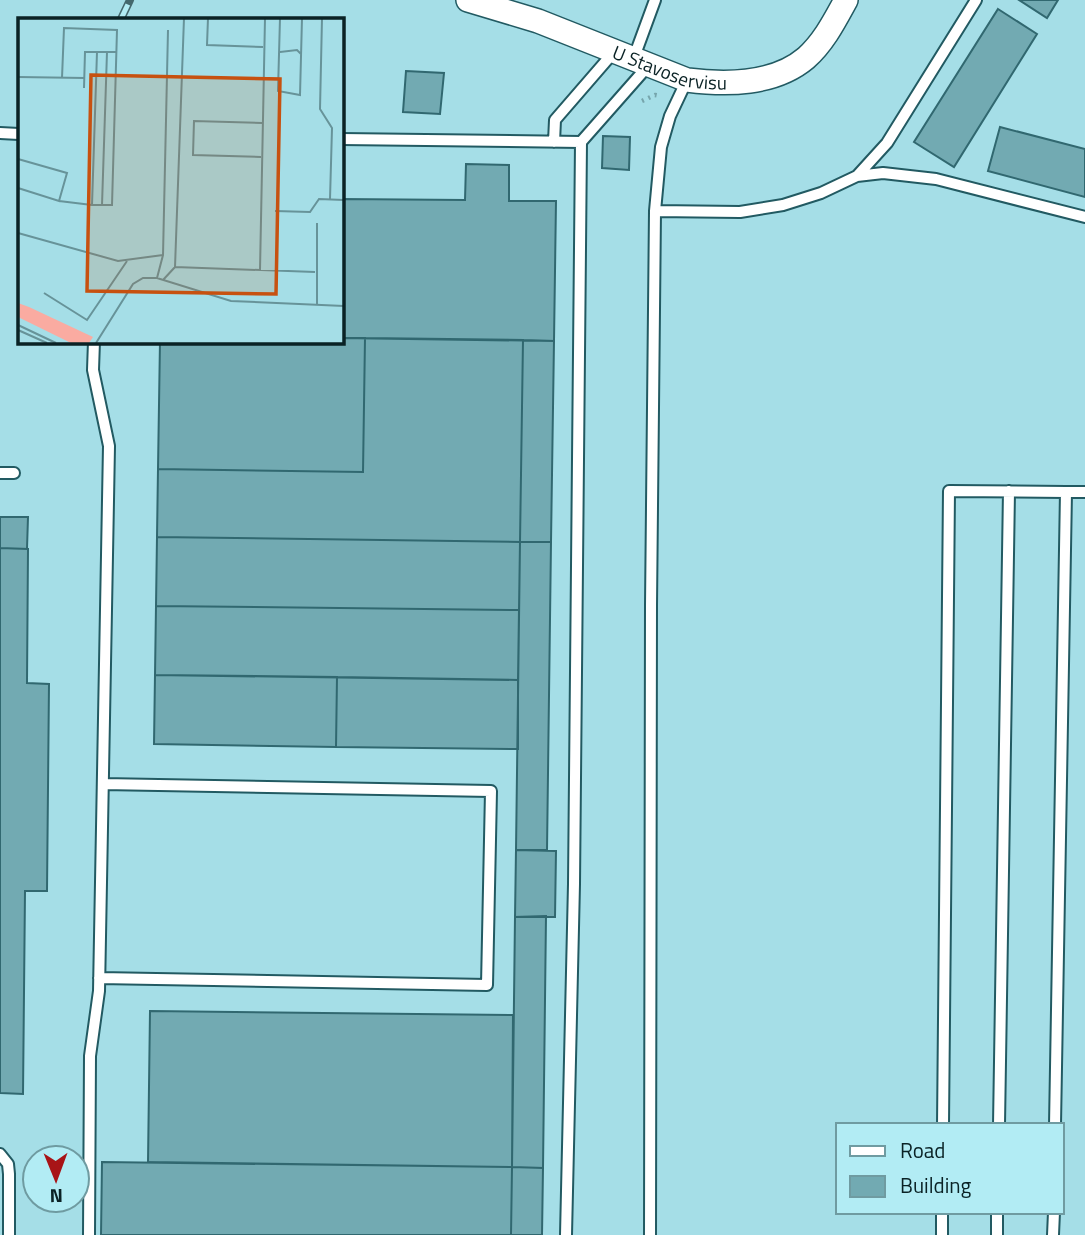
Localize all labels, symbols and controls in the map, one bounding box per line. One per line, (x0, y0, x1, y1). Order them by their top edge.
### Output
inset map (18, 18, 343, 343)
street label: U Stavoservisu (609, 37, 727, 97)
legend (836, 1123, 1064, 1214)
text: Road (900, 1134, 945, 1166)
north arrow (21, 1144, 91, 1214)
text: Building (900, 1169, 972, 1201)
text: N (49, 1182, 63, 1211)

